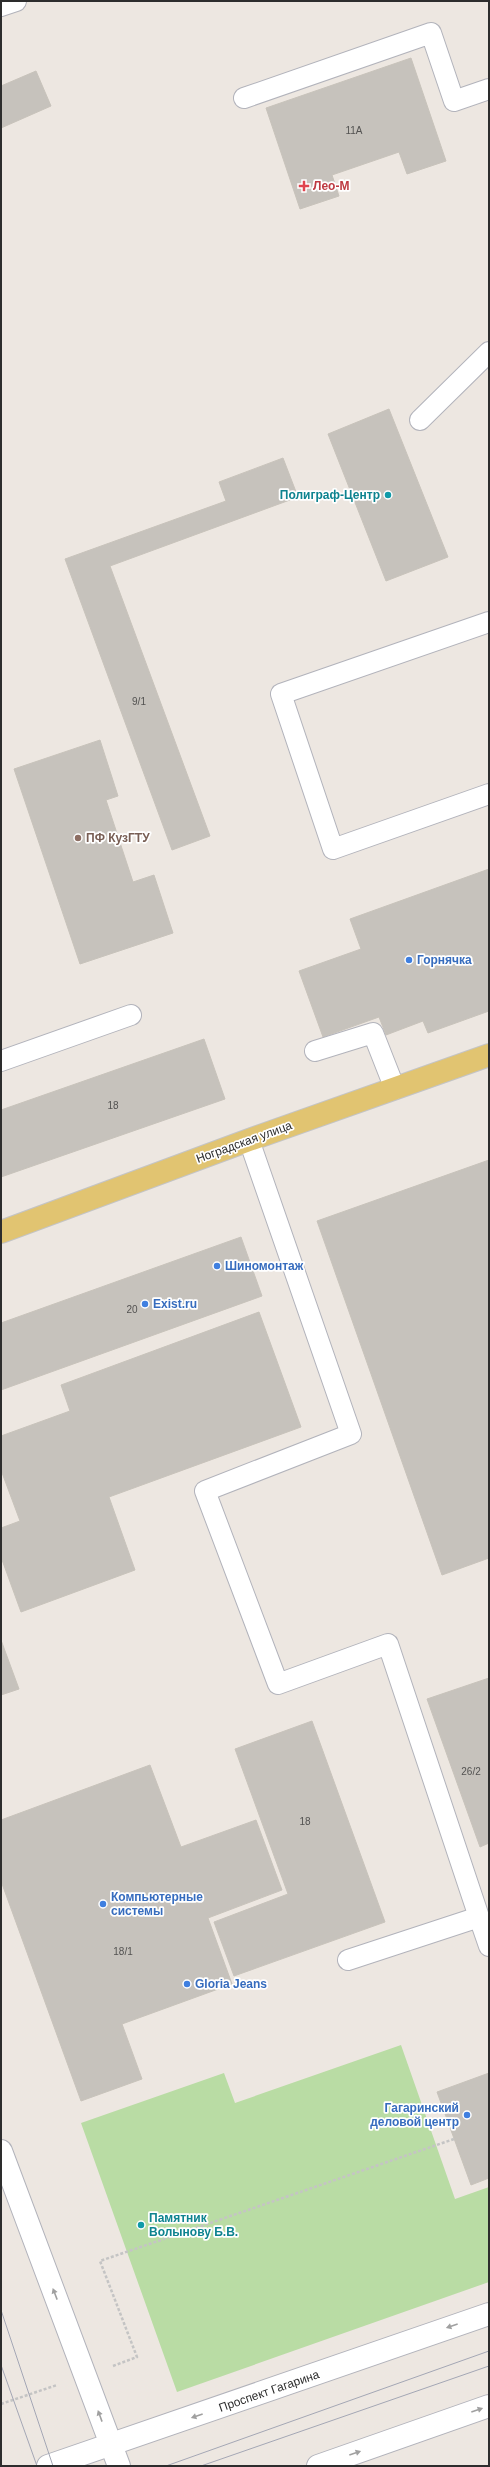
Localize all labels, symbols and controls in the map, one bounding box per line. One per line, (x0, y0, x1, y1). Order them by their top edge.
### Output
house number: 11А (345, 125, 363, 136)
place label: Лео-М (313, 179, 349, 193)
marker: Лео-М (298, 180, 310, 192)
place label: Полиграф-Центр (280, 488, 380, 502)
marker: Полиграф-Центр (383, 490, 393, 500)
house number: 9/1 (132, 696, 146, 707)
place label: ПФ КузГТУ (86, 831, 150, 845)
marker: ПФ КузГТУ (73, 833, 83, 843)
place label: Горнячка (417, 953, 472, 967)
marker: Горнячка (404, 955, 414, 965)
house number: 18 (107, 1100, 119, 1111)
street label: Ноградская улица (194, 1118, 294, 1166)
place label: Шиномонтаж (225, 1259, 304, 1273)
marker: Шиномонтаж (212, 1261, 222, 1271)
place label: Exist.ru (153, 1297, 197, 1311)
marker: Exist.ru (140, 1299, 150, 1309)
house number: 20 (126, 1304, 138, 1315)
house number: 26/2 (461, 1766, 481, 1777)
house number: 18 (299, 1816, 311, 1827)
place label: Компьютерные системы (111, 1890, 203, 1918)
marker: Компьютерные системы (98, 1899, 108, 1909)
house number: 18/1 (113, 1946, 133, 1957)
place label: Gloria Jeans (195, 1977, 267, 1991)
marker: Gloria Jeans (182, 1979, 192, 1989)
place label: Гагаринский деловой центр (370, 2101, 459, 2129)
marker: Гагаринский деловой центр (462, 2110, 472, 2120)
place label: Памятник Волынову Б.В. (149, 2211, 238, 2239)
marker: Памятник Волынову Б.В. (136, 2220, 146, 2230)
one-way arrow (52, 2288, 58, 2300)
one-way arrow (446, 2324, 458, 2330)
street label: Проспект Гагарина (217, 2367, 321, 2415)
one-way arrow (472, 2406, 484, 2412)
one-way arrow (97, 2410, 103, 2422)
one-way arrow (191, 2413, 203, 2419)
one-way arrow (349, 2450, 361, 2456)

